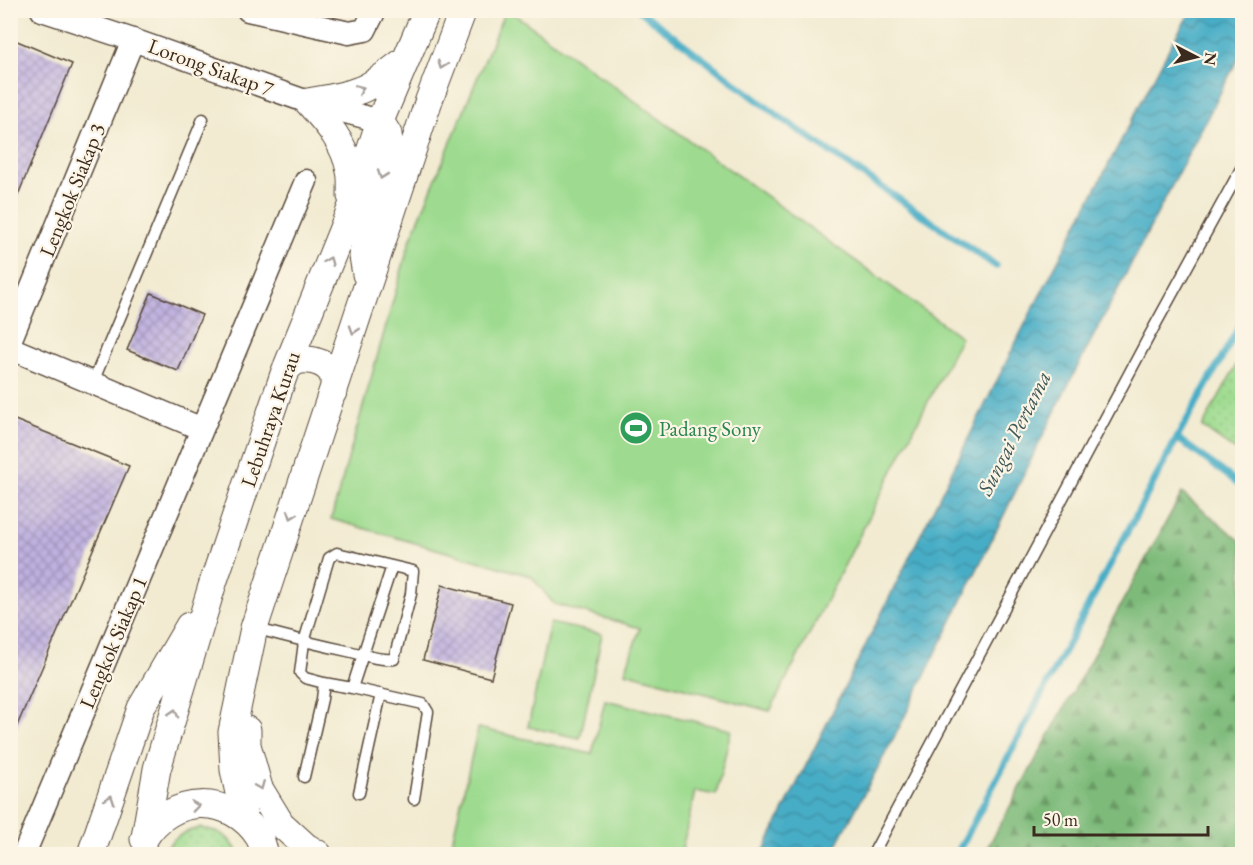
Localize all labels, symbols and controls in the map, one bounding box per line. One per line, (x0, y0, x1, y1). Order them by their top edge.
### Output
north arrow (1166, 27, 1226, 87)
street label: Lorong Siakap 7 (145, 32, 278, 102)
text: N (1199, 51, 1222, 67)
one-way arrow (437, 60, 450, 70)
one-way arrow (354, 84, 365, 96)
street label: Lengkok Siakap 3 (33, 119, 111, 261)
one-way arrow (376, 169, 389, 180)
one-way arrow (322, 257, 334, 268)
one-way arrow (349, 324, 361, 335)
street label: Lebuhraya Kurau (234, 348, 306, 490)
water label: Sungai Pertama (970, 366, 1058, 501)
sports icon: Padang Sony (618, 410, 654, 446)
place label: Padang Sony (659, 415, 762, 442)
one-way arrow (287, 509, 299, 520)
street label: Lengkok Siakap 1 (73, 572, 153, 712)
one-way arrow (167, 708, 179, 719)
one-way arrow (252, 780, 265, 790)
one-way arrow (103, 794, 116, 805)
scale bar (1034, 799, 1208, 837)
one-way arrow (190, 801, 199, 813)
text: 50 m (1043, 808, 1078, 831)

